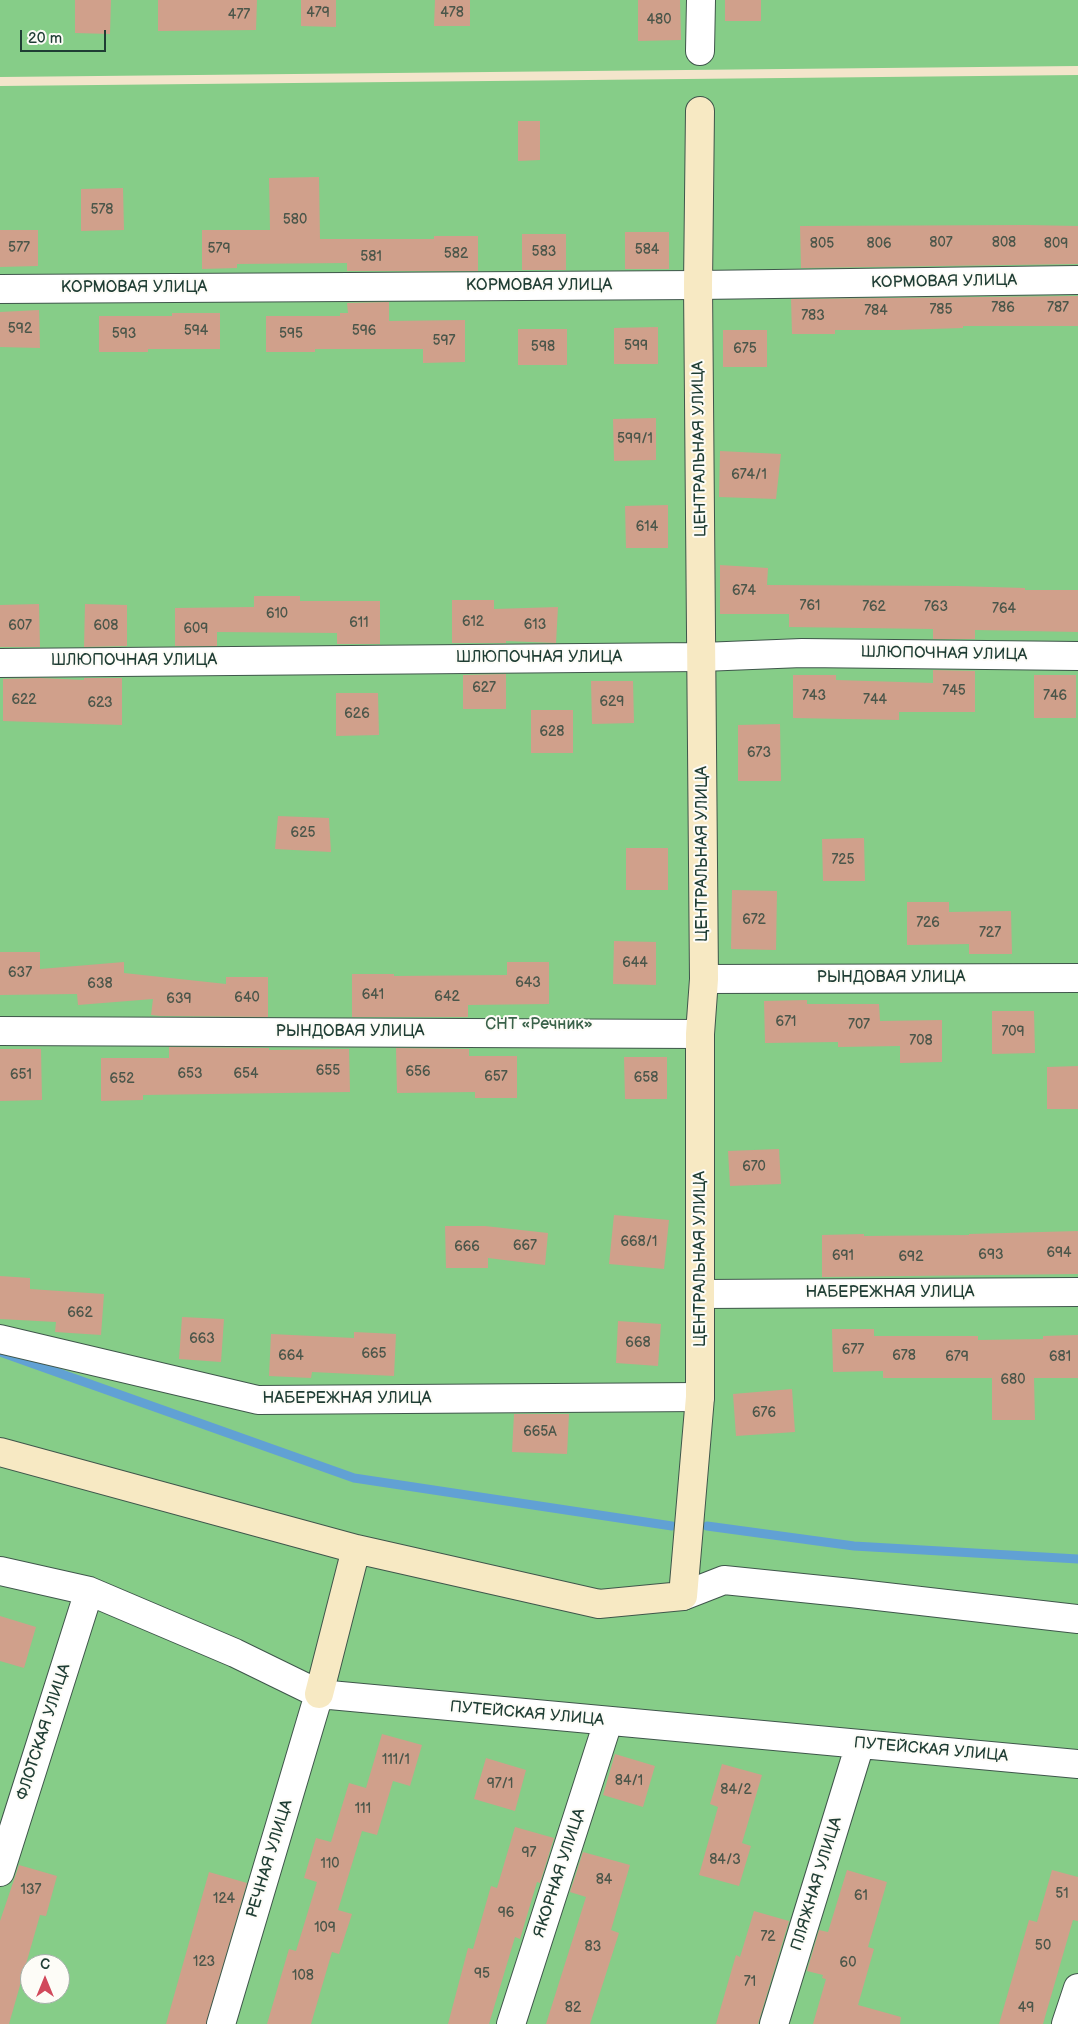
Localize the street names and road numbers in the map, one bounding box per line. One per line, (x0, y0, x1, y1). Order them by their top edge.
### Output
street label: КОРМОВАЯ УЛИЦА (871, 271, 1017, 293)
street label: КОРМОВАЯ УЛИЦА (466, 276, 612, 296)
street label: КОРМОВАЯ УЛИЦА (61, 278, 207, 298)
street label: ЦЕНТРАЛЬНАЯ УЛИЦА (689, 361, 711, 537)
street label: ШЛЮПОЧНАЯ УЛИЦА (861, 643, 1027, 665)
street label: ШЛЮПОЧНАЯ УЛИЦА (456, 648, 622, 668)
street label: ШЛЮПОЧНАЯ УЛИЦА (51, 651, 217, 671)
street label: ЦЕНТРАЛЬНАЯ УЛИЦА (693, 766, 713, 942)
street label: РЫНДОВАЯ УЛИЦА (817, 968, 965, 988)
street label: РЫНДОВАЯ УЛИЦА (276, 1022, 424, 1042)
street label: ЦЕНТРАЛЬНАЯ УЛИЦА (691, 1171, 711, 1347)
street label: НАБЕРЕЖНАЯ УЛИЦА (805, 1283, 975, 1303)
street label: НАБЕРЕЖНАЯ УЛИЦА (262, 1389, 432, 1409)
street label: ФЛОТСКАЯ УЛИЦА (13, 1661, 75, 1803)
street label: ПУТЕЙСКАЯ УЛИЦА (449, 1698, 605, 1730)
street label: ПУТЕЙСКАЯ УЛИЦА (853, 1734, 1009, 1766)
street label: РЕЧНАЯ УЛИЦА (243, 1798, 297, 1920)
street label: ЯКОРНАЯ УЛИЦА (530, 1806, 590, 1940)
street label: ПЛЯЖНАЯ УЛИЦА (788, 1815, 846, 1953)

